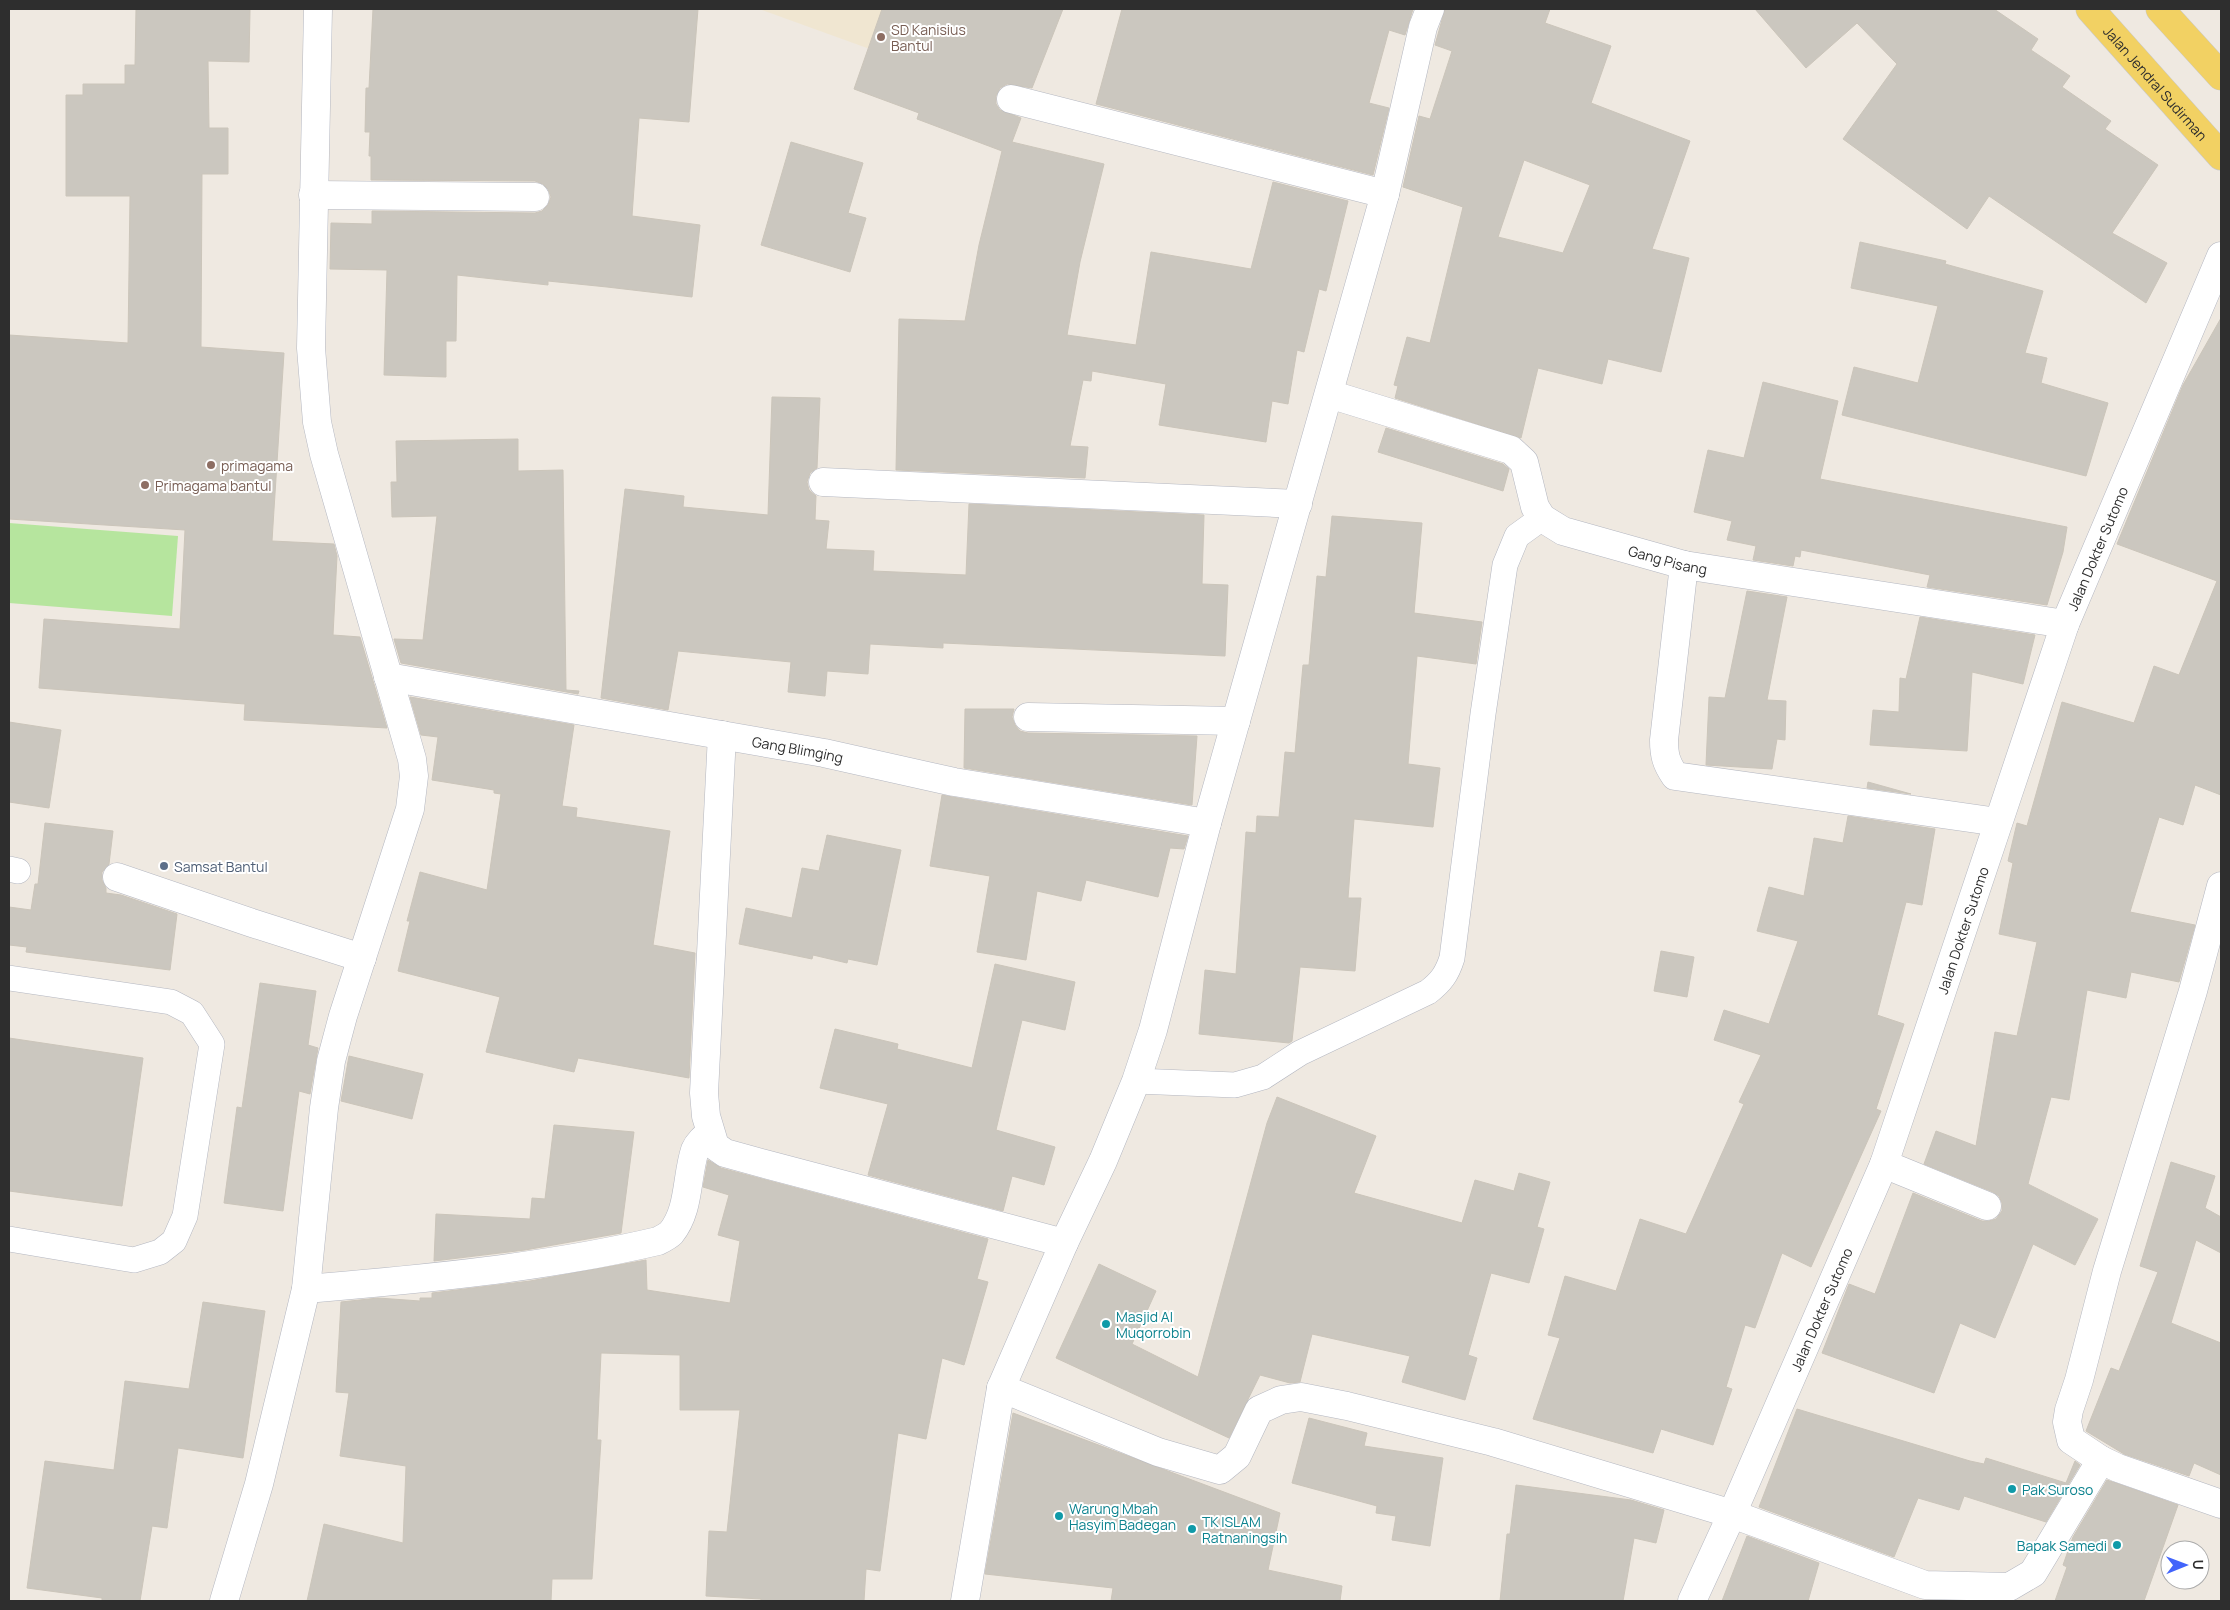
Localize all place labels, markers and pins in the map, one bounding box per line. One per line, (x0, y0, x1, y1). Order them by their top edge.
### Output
place label: SD Kanisius Bantul (891, 20, 966, 55)
marker: SD Kanisius Bantul (875, 31, 887, 43)
place label: primagama (221, 456, 293, 475)
marker: primagama (205, 459, 217, 471)
place label: Primagama bantul (155, 476, 272, 495)
marker: Primagama bantul (139, 479, 151, 491)
place label: Samsat Bantul (174, 857, 268, 876)
marker: Samsat Bantul (158, 860, 170, 872)
place label: Masjid Al Muqorrobin (1116, 1307, 1191, 1342)
marker: Masjid Al Muqorrobin (1100, 1318, 1112, 1330)
place label: Pak Suroso (2022, 1480, 2093, 1499)
marker: Pak Suroso (2006, 1483, 2018, 1495)
place label: Warung Mbah Hasyim Badegan (1069, 1499, 1176, 1534)
marker: Warung Mbah Hasyim Badegan (1053, 1510, 1065, 1522)
place label: TK ISLAM Ratnaningsih (1202, 1512, 1287, 1547)
marker: TK ISLAM Ratnaningsih (1186, 1523, 1198, 1535)
place label: Bapak Samedi (2017, 1536, 2107, 1555)
marker: Bapak Samedi (2111, 1539, 2123, 1551)

